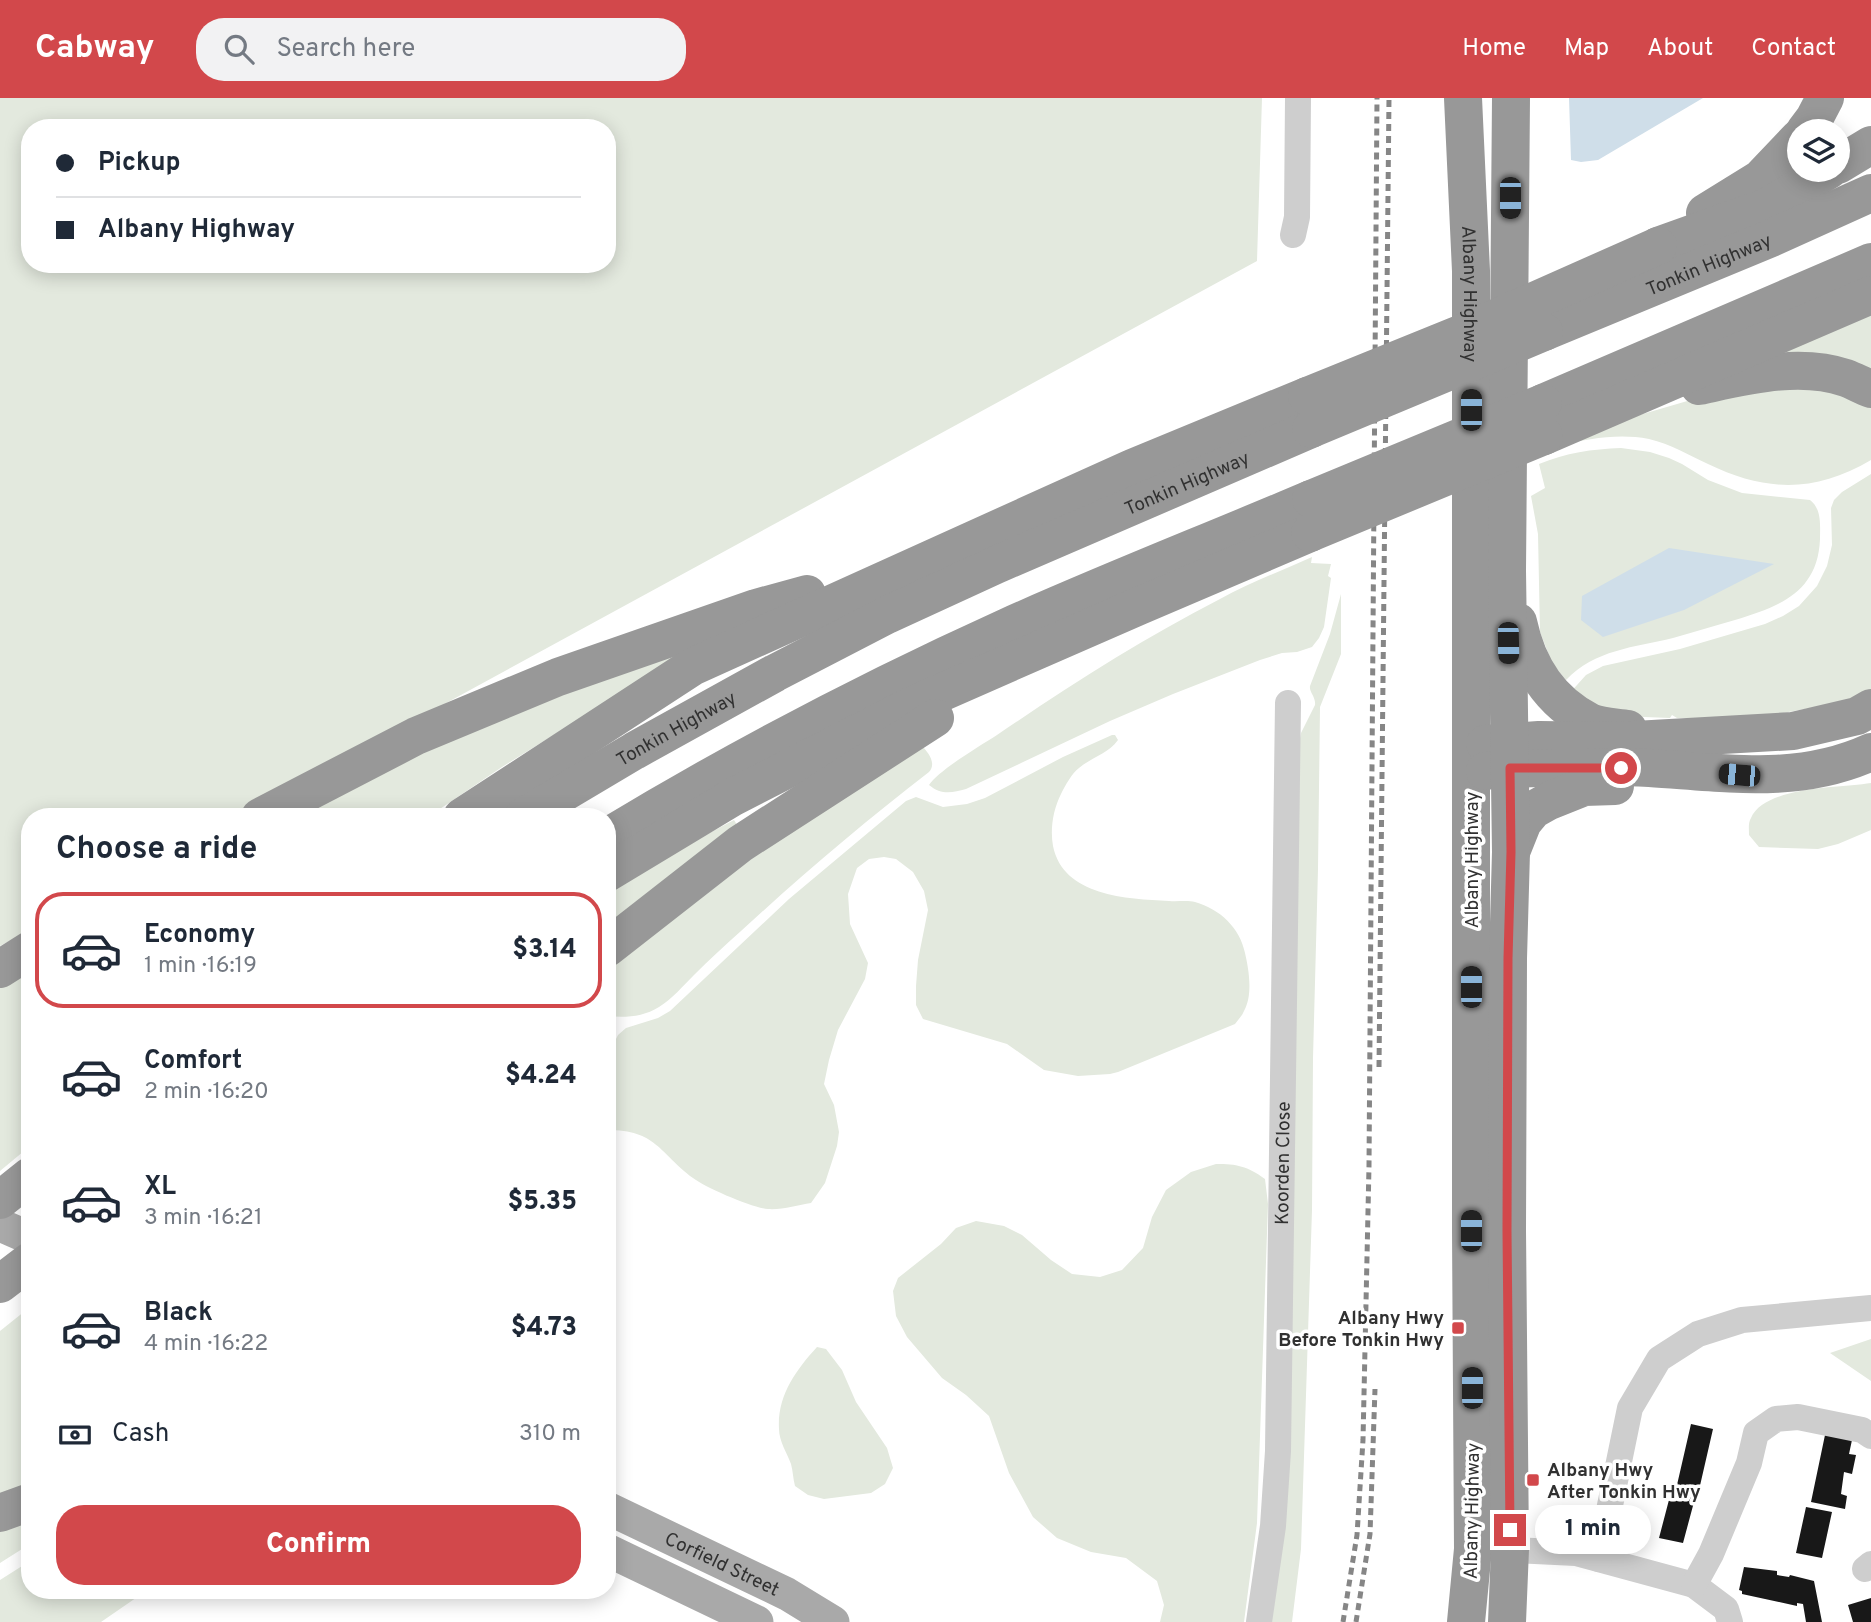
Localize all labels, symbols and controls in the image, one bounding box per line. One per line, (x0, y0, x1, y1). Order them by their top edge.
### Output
search box (196, 18, 686, 81)
text: Cabway (35, 28, 154, 70)
icon: search (220, 30, 258, 68)
text: Search here (276, 33, 415, 66)
text: Home (1462, 34, 1526, 64)
text: Map (1564, 34, 1609, 64)
text: About (1647, 34, 1713, 64)
text: Contact (1751, 34, 1836, 64)
map controls (1787, 119, 1850, 182)
button: layers (1787, 119, 1850, 182)
text: Pickup (98, 147, 181, 180)
car (1500, 177, 1521, 219)
text: Albany Highway (98, 214, 295, 247)
street label: Albany Highway (1455, 225, 1481, 362)
street label: Tonkin Highway (1643, 229, 1776, 302)
car (1461, 389, 1482, 431)
street label: Tonkin Highway (1121, 447, 1253, 522)
car (1498, 622, 1519, 664)
street label: Tonkin Highway (613, 687, 741, 773)
route start (1605, 752, 1637, 784)
car (1718, 763, 1761, 787)
street label: Albany Highway (1461, 792, 1485, 928)
text: Choose a ride (56, 830, 257, 870)
icon: car (60, 919, 123, 982)
text: Economy (144, 919, 255, 952)
text: $3.14 (512, 934, 577, 967)
text: 1 min · 16:19 (144, 952, 257, 981)
car (1461, 966, 1482, 1008)
icon: car (60, 1045, 123, 1108)
text: Comfort (144, 1045, 242, 1078)
text: $4.24 (505, 1060, 577, 1093)
text: 2 min · 16:20 (144, 1078, 269, 1107)
street label: Koorden Close (1271, 1101, 1297, 1225)
icon: car (60, 1171, 123, 1234)
text: XL (144, 1171, 176, 1204)
text: $5.35 (508, 1186, 577, 1219)
text: 3 min · 16:21 (144, 1204, 262, 1233)
car (1461, 1210, 1482, 1252)
icon: car (60, 1297, 123, 1360)
text: Black (144, 1297, 213, 1330)
place label: Albany Hwy Before Tonkin Hwy (1278, 1307, 1444, 1353)
text: $4.73 (511, 1312, 577, 1345)
marker: Albany Hwy Before Tonkin Hwy (1450, 1320, 1466, 1336)
text: 4 min · 16:22 (144, 1330, 268, 1359)
car (1462, 1367, 1483, 1409)
icon: cash (56, 1416, 94, 1454)
text: Cash (112, 1418, 169, 1451)
text: 310 m (519, 1420, 581, 1449)
street label: Albany Highway (1460, 1442, 1486, 1580)
place label: Albany Hwy After Tonkin Hwy (1547, 1459, 1701, 1505)
marker: Albany Hwy After Tonkin Hwy (1525, 1472, 1541, 1488)
button: Confirm (56, 1505, 581, 1585)
callout: 1 min (1534, 1506, 1650, 1554)
route end (1494, 1514, 1526, 1546)
text: 1 min (1565, 1515, 1621, 1544)
street label: Corfield Street (660, 1527, 783, 1603)

